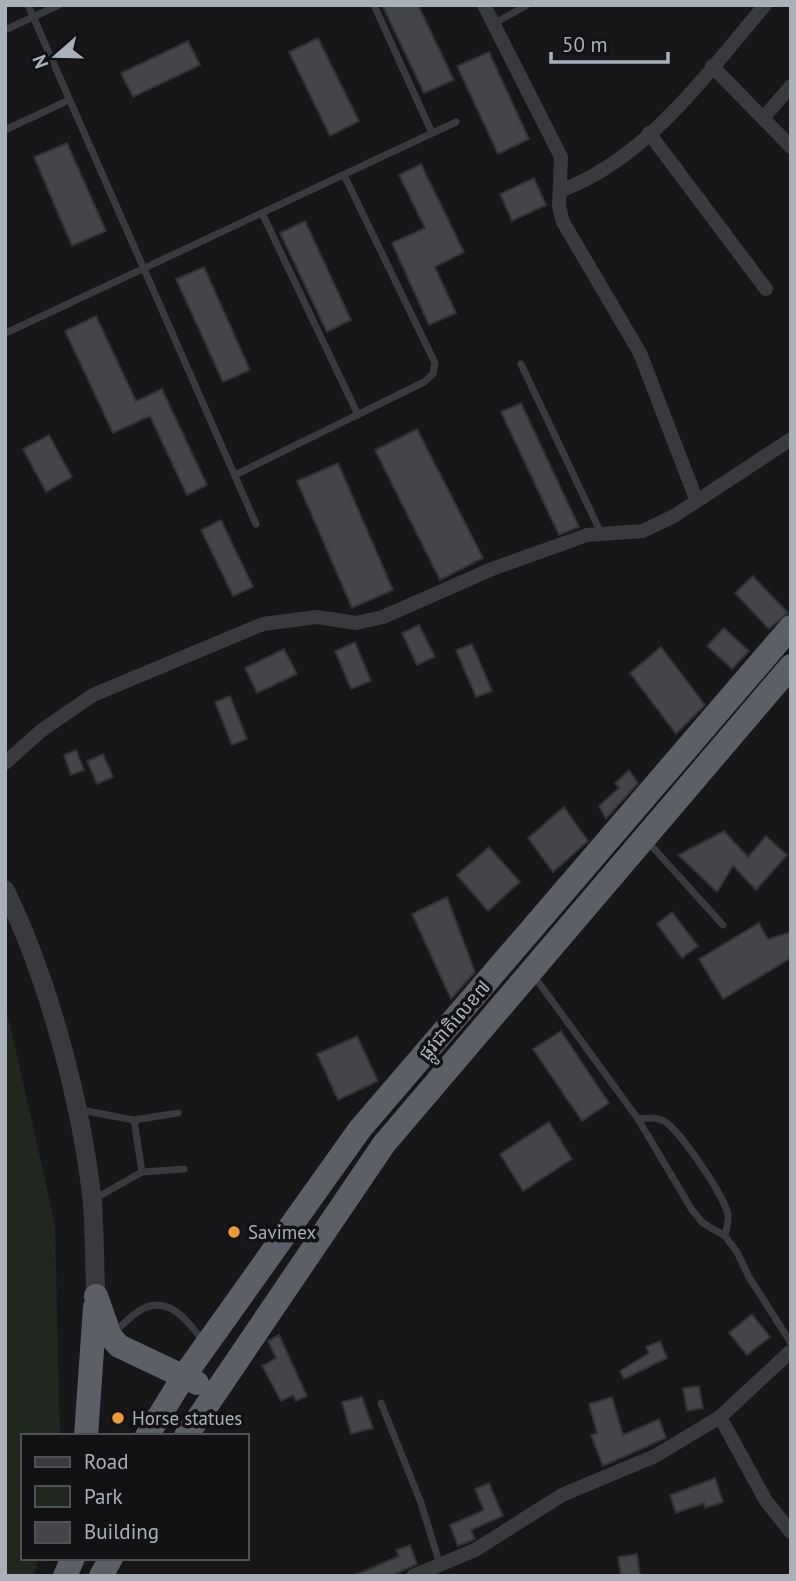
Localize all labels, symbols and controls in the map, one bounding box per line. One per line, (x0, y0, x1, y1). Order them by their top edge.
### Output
north arrow (21, 21, 91, 91)
scale bar (551, 21, 668, 65)
text: 50 m (562, 31, 608, 58)
text: N (27, 52, 53, 72)
street label: ផ្លូវជាតិលេខ៧ (413, 975, 499, 1068)
place label: Savimex (248, 1220, 316, 1244)
marker: Savimex (226, 1224, 242, 1240)
place label: Horse statues (132, 1406, 242, 1430)
marker: Horse statues (110, 1410, 126, 1426)
legend (21, 1434, 248, 1560)
text: Road (84, 1448, 128, 1475)
text: Park (84, 1483, 123, 1510)
text: Building (84, 1518, 159, 1545)

